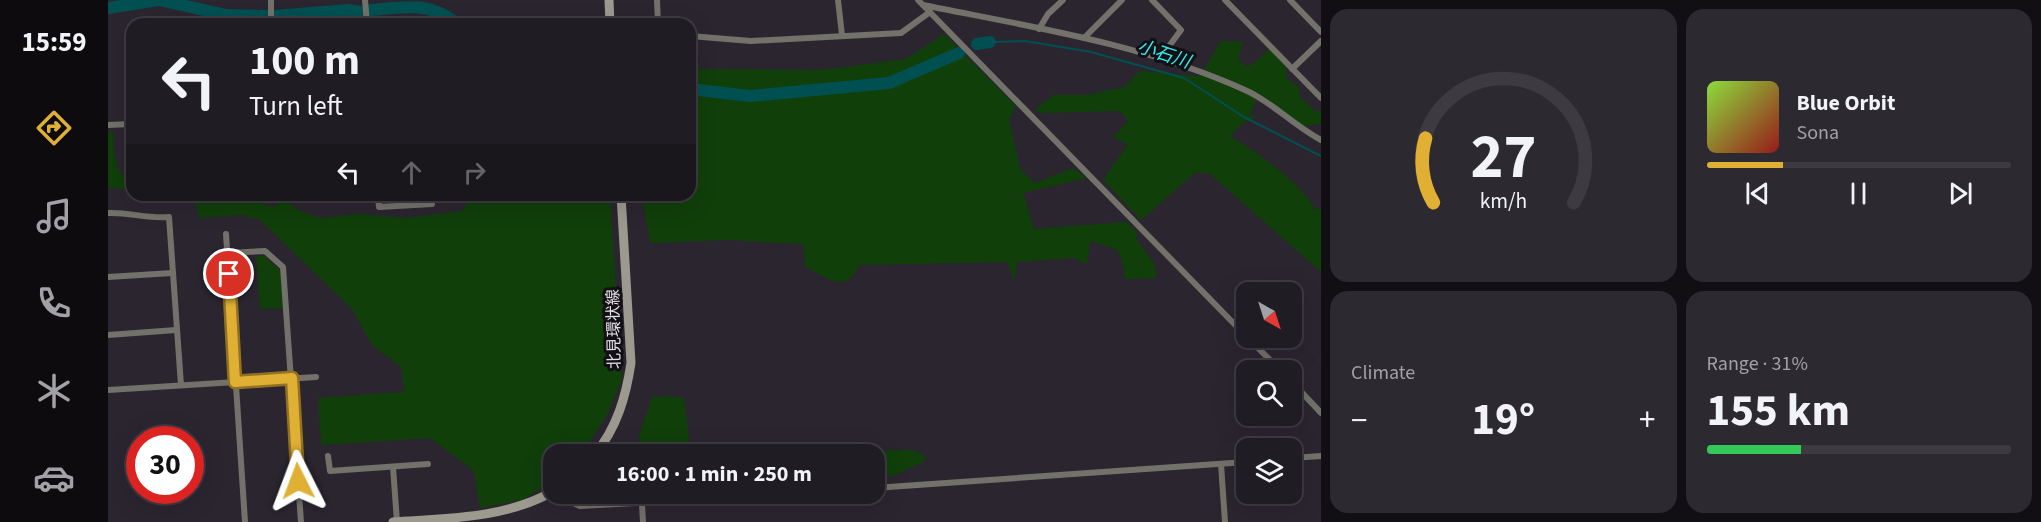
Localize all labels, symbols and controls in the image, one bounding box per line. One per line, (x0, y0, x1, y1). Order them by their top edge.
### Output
text: 15:59 (21, 23, 87, 62)
text: 100 m (249, 31, 360, 91)
water label: 小石川 (1134, 34, 1195, 75)
icon: left (150, 42, 228, 120)
text: Turn left (249, 87, 343, 126)
text: Blue Orbit (1797, 87, 1895, 119)
icon: directions (33, 107, 75, 149)
text: 27 (1470, 113, 1536, 202)
text: Sona (1797, 119, 1839, 147)
icon: left (332, 156, 365, 189)
icon: ahead (395, 156, 428, 189)
icon: right (458, 156, 491, 189)
icon: previous (1741, 177, 1774, 210)
icon: pause (1842, 177, 1875, 210)
icon: next (1944, 177, 1977, 210)
text: km/h (1479, 186, 1527, 217)
icon: music (33, 195, 75, 237)
pin (203, 248, 254, 299)
icon: arrive (212, 257, 245, 290)
icon: phone (33, 282, 75, 324)
north arrow (1236, 282, 1302, 348)
map controls (1236, 282, 1302, 504)
street label: 北見環状線 (602, 289, 626, 369)
text: Range · 31% (1707, 350, 1808, 378)
text: Climate (1351, 359, 1415, 387)
button: search (1236, 360, 1302, 426)
icon: climate (33, 370, 75, 412)
text: 155 km (1707, 379, 1850, 443)
text: 19° (1471, 388, 1535, 452)
text: − (1351, 397, 1367, 444)
text: + (1639, 397, 1655, 444)
speed limit sign: 30 (126, 426, 204, 504)
button: layers (1236, 438, 1302, 504)
position arrow (266, 449, 330, 513)
icon: car (33, 457, 75, 499)
text: 16:00 · 1 min · 250 m (616, 458, 812, 490)

